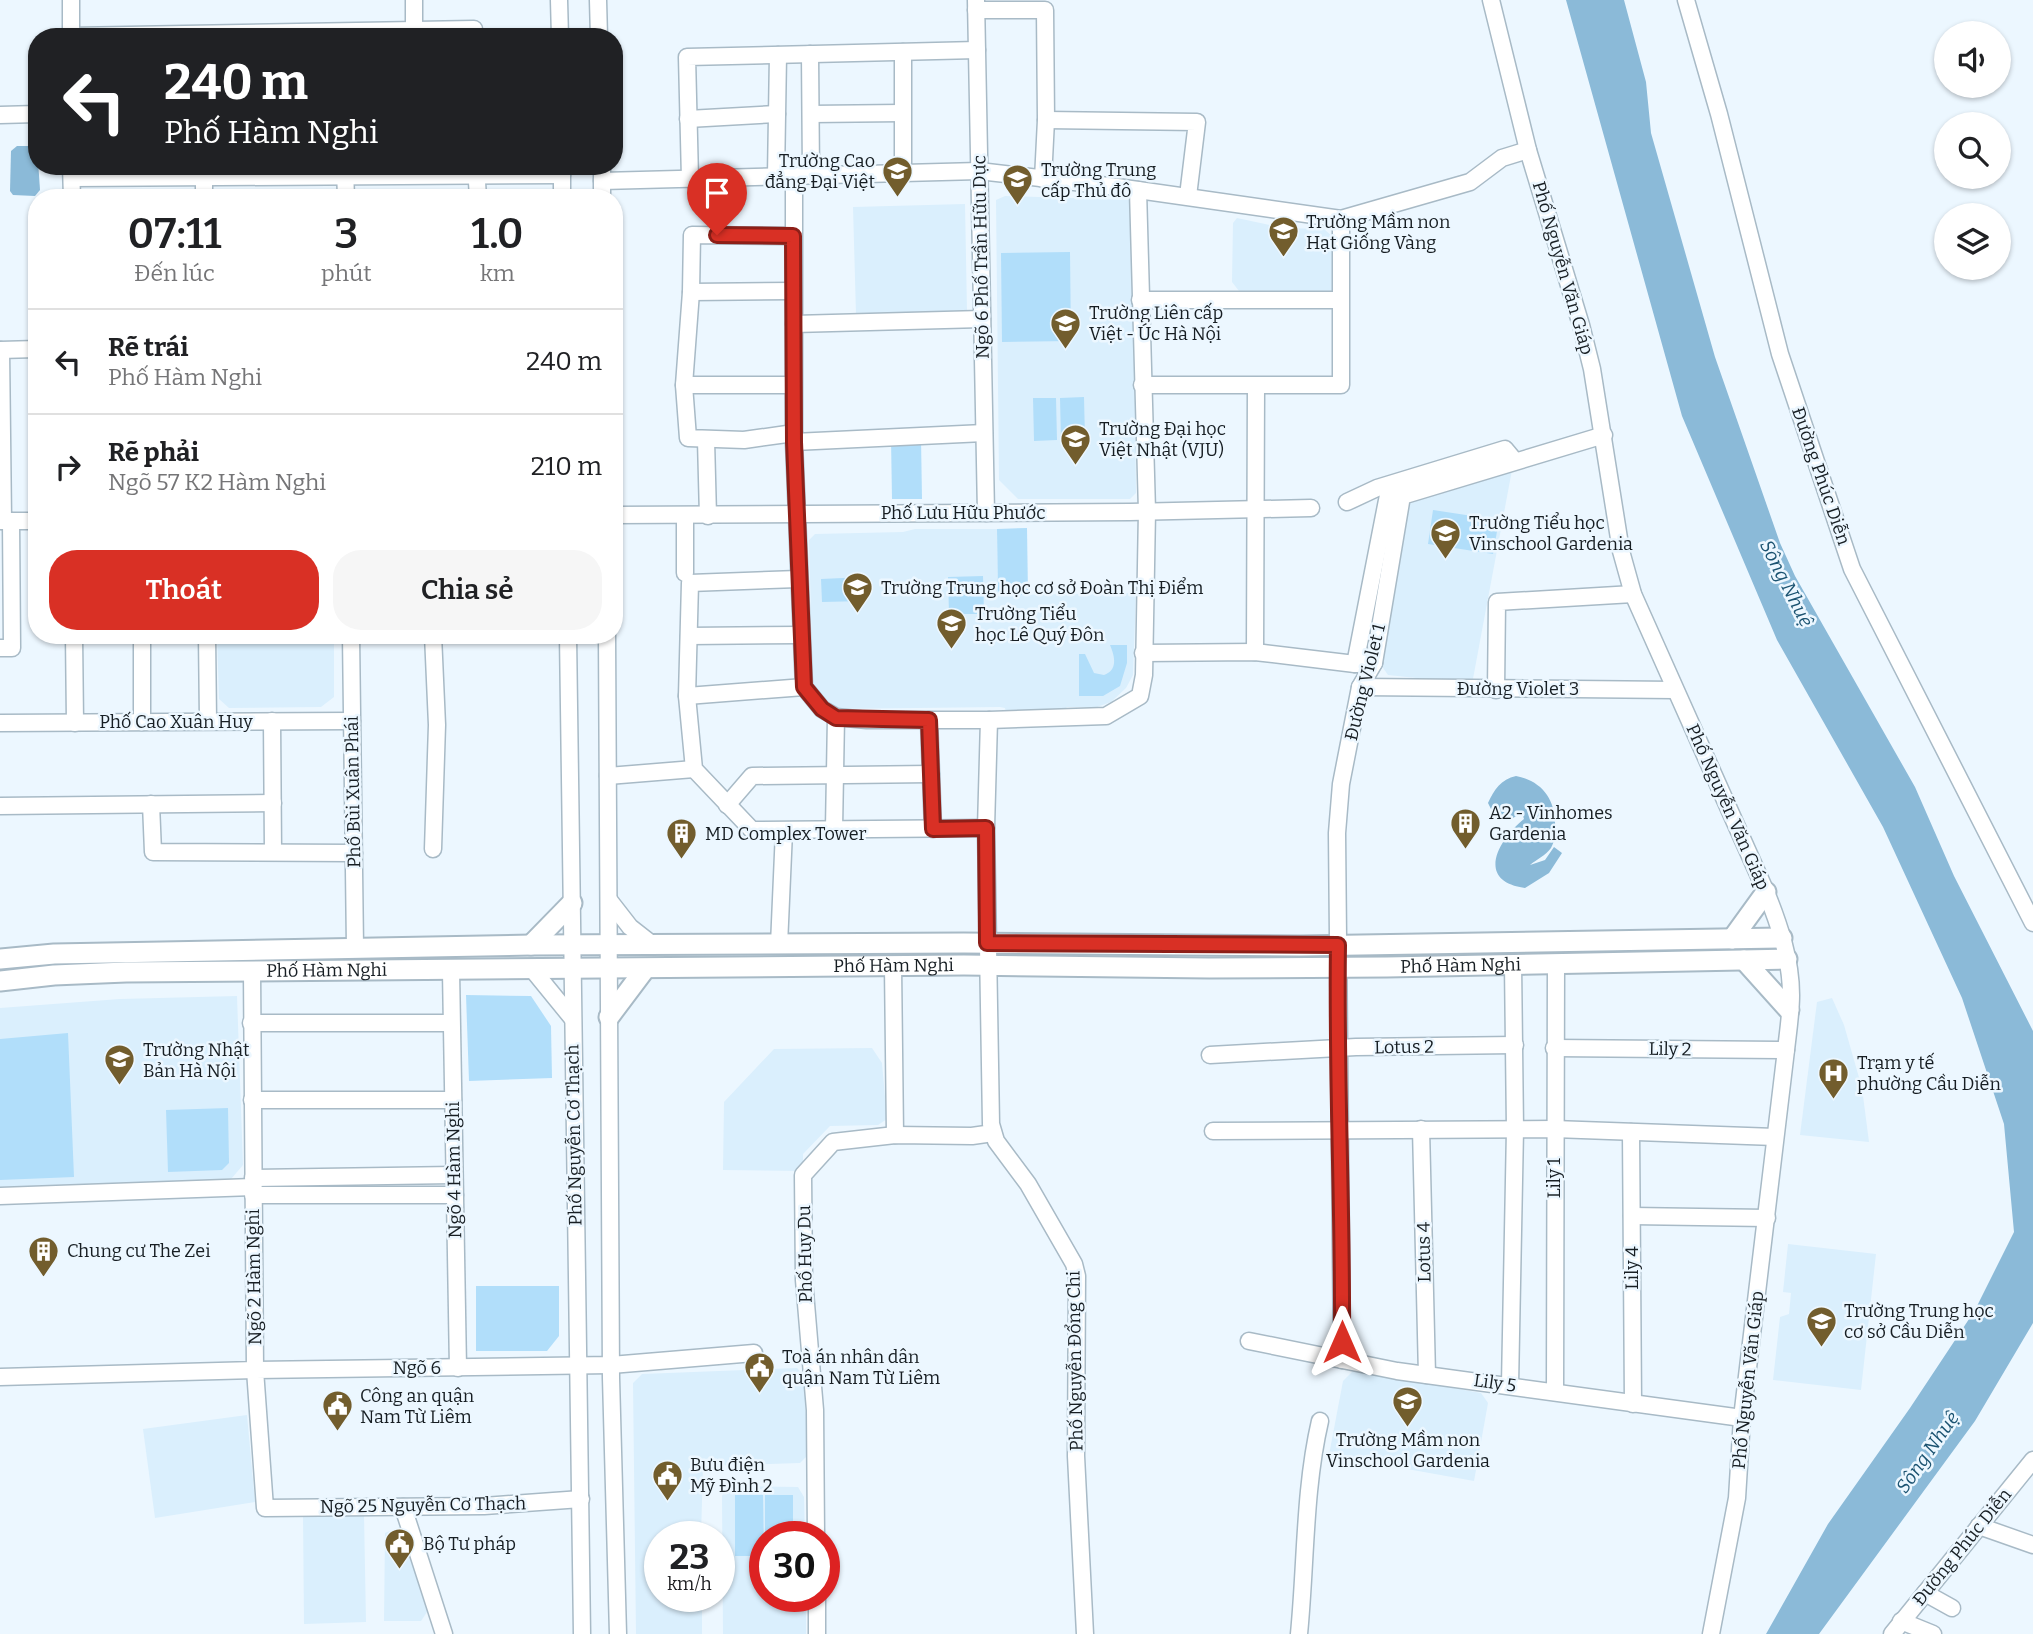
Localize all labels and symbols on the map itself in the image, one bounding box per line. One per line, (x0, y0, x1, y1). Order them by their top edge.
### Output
place label: Trường Cao đẳng Đại Việt (765, 150, 875, 193)
school or university icon: Trường Cao đẳng Đại Việt (881, 154, 915, 198)
street label: Ngõ 6 Phố Trần Hữu Dực (968, 155, 994, 359)
place label: Trường Trung cấp Thủ đô (1041, 159, 1156, 202)
pin (687, 163, 747, 235)
school or university icon: Trường Trung cấp Thủ đô (1001, 163, 1035, 207)
street label: Phố Nguyễn Văn Giáp (1528, 179, 1598, 357)
place label: Trường Mầm non Hạt Giống Vàng (1306, 211, 1451, 254)
school or university icon: Trường Mầm non Hạt Giống Vàng (1266, 215, 1300, 259)
place label: Trường Liên cấp Việt - Úc Hà Nội (1089, 302, 1223, 345)
school or university icon: Trường Liên cấp Việt - Úc Hà Nội (1049, 306, 1083, 350)
street label: Đường Phúc Diễn (1787, 404, 1855, 548)
place label: Trường Đại học Việt Nhật (VJU) (1099, 418, 1226, 461)
school or university icon: Trường Đại học Việt Nhật (VJU) (1059, 422, 1093, 466)
street label: Phố Lưu Hữu Phước (881, 502, 1045, 524)
place label: Trường Tiểu học Vinschool Gardenia (1469, 512, 1633, 555)
school or university icon: Trường Tiểu học Vinschool Gardenia (1429, 516, 1463, 560)
water label: Sông Nhuệ (1755, 536, 1818, 631)
school or university icon: Trường Trung học cơ sở Đoàn Thị Điểm (841, 571, 875, 615)
place label: Trường Trung học cơ sở Đoàn Thị Điểm (881, 577, 1203, 599)
place label: Trường Tiểu học Lê Quý Đôn (975, 603, 1105, 646)
school or university icon: Trường Tiểu học Lê Quý Đôn (935, 607, 969, 651)
street label: Đường Violet 1 (1340, 621, 1390, 743)
street label: Đường Violet 3 (1457, 678, 1579, 700)
street label: Phố Cao Xuân Huy (99, 711, 253, 733)
street label: Phố Bùi Xuân Phái (341, 716, 365, 868)
street label: Phố Nguyễn Văn Giáp (1681, 721, 1775, 893)
place label: A2 - Vinhomes Gardenia (1489, 802, 1613, 845)
building icon: A2 - Vinhomes Gardenia (1449, 806, 1483, 850)
building icon: MD Complex Tower (665, 817, 699, 861)
place label: MD Complex Tower (705, 823, 866, 845)
street label: Phố Hàm Nghi (1400, 953, 1521, 978)
street label: Phố Hàm Nghi (833, 954, 954, 977)
street label: Phố Hàm Nghi (266, 959, 387, 982)
street label: Lotus 2 (1374, 1035, 1434, 1059)
street label: Lily 2 (1648, 1038, 1692, 1060)
place label: Trường Nhật Bản Hà Nội (143, 1039, 250, 1082)
school or university icon: Trường Nhật Bản Hà Nội (103, 1043, 137, 1087)
street label: Phố Nguyễn Cơ Thạch (561, 1044, 587, 1226)
place label: Trạm y tế phường Cầu Diễn (1857, 1052, 2001, 1095)
hospital icon: Trạm y tế phường Cầu Diễn (1817, 1056, 1851, 1100)
street label: Ngõ 4 Hàm Nghi (442, 1101, 466, 1239)
street label: Lily 1 (1543, 1157, 1565, 1198)
street label: Phố Huy Du (793, 1205, 817, 1303)
street label: Ngõ 2 Hàm Nghi (242, 1209, 266, 1345)
street label: Lotus 4 (1412, 1221, 1436, 1282)
building icon: Chung cư The Zei (27, 1234, 61, 1278)
place label: Chung cư The Zei (67, 1240, 211, 1262)
street label: Lily 4 (1621, 1246, 1643, 1290)
street label: Phố Nguyễn Đổng Chi (1062, 1271, 1088, 1451)
street label: Phố Nguyễn Văn Giáp (1728, 1290, 1768, 1470)
place label: Trường Trung học cơ sở Cầu Diễn (1844, 1300, 1994, 1343)
school or university icon: Trường Trung học cơ sở Cầu Diễn (1804, 1304, 1838, 1348)
position arrow (1305, 1305, 1379, 1379)
place label: Toà án nhân dân quận Nam Từ Liêm (782, 1346, 940, 1389)
public building icon: Toà án nhân dân quận Nam Từ Liêm (742, 1350, 776, 1394)
street label: Ngõ 6 (393, 1357, 441, 1379)
street label: Lily 5 (1472, 1369, 1518, 1397)
place label: Công an quận Nam Từ Liêm (360, 1385, 475, 1428)
school or university icon: Trường Mầm non Vinschool Gardenia (1391, 1385, 1425, 1429)
public building icon: Công an quận Nam Từ Liêm (320, 1389, 354, 1433)
water label: Sông Nhuệ (1891, 1407, 1964, 1497)
place label: Trường Mầm non Vinschool Gardenia (1326, 1429, 1490, 1472)
place label: Bưu điện Mỹ Đình 2 (690, 1454, 773, 1497)
public building icon: Bưu điện Mỹ Đình 2 (650, 1458, 684, 1502)
street label: Đường Phúc Diễn (1908, 1483, 2016, 1610)
street label: Ngõ 25 Nguyễn Cơ Thạch (320, 1492, 526, 1518)
speed limit sign: 30 (749, 1521, 840, 1612)
public building icon: Bộ Tư pháp (383, 1527, 417, 1571)
place label: Bộ Tư pháp (423, 1533, 516, 1555)

